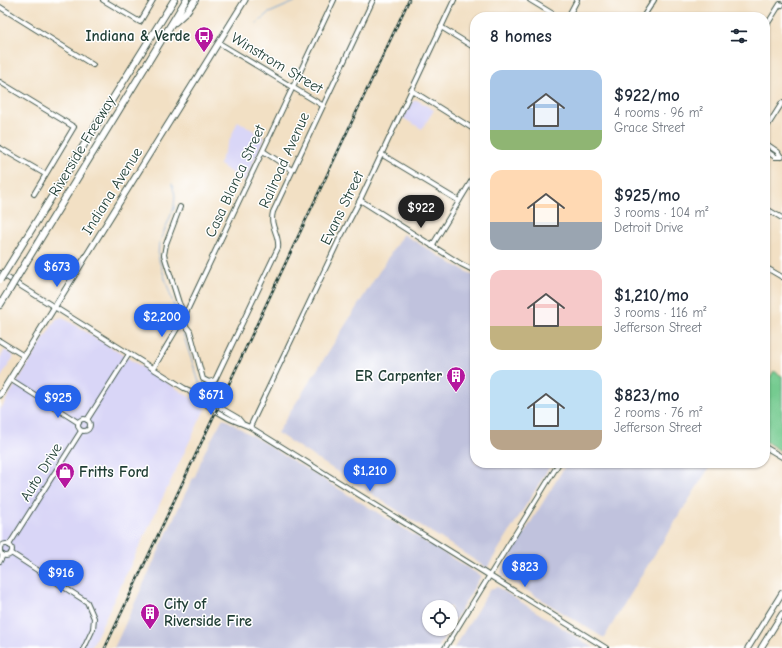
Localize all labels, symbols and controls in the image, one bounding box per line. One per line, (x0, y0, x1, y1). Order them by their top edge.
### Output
bus stop icon: Indiana & Verde (193, 25, 215, 53)
icon: filters (728, 25, 750, 47)
place label: Indiana & Verde (86, 27, 190, 45)
text: 8 homes (490, 27, 552, 46)
street label: Winstrom Street (228, 29, 327, 98)
icon: home (522, 86, 570, 134)
text: $922/mo (614, 86, 680, 105)
street label: Riverside Freeway (45, 92, 119, 200)
text: 4 rooms · 96 m² (614, 105, 703, 120)
street label: Railroad Avenue (255, 109, 313, 211)
text: Grace Street (614, 120, 685, 135)
street label: Casa Blanca Street (201, 121, 269, 240)
street label: Indiana Avenue (78, 143, 146, 238)
street label: Evans Street (316, 168, 368, 248)
icon: home (522, 186, 570, 234)
text: $925/mo (614, 186, 680, 205)
pin: $922 (397, 195, 445, 229)
text: $922 (407, 200, 435, 215)
text: 3 rooms · 104 m² (614, 205, 708, 220)
text: Detroit Drive (614, 220, 683, 235)
pin: $673 (33, 254, 81, 288)
text: $673 (44, 259, 70, 274)
icon: home (522, 286, 570, 334)
text: $1,210/mo (614, 286, 689, 305)
pin: $2,200 (129, 304, 195, 338)
text: 3 rooms · 116 m² (614, 305, 706, 320)
text: $2,200 (143, 309, 181, 324)
text: Jefferson Street (614, 320, 701, 335)
building icon: ER Carpenter (445, 365, 467, 393)
place label: ER Carpenter (355, 367, 442, 385)
pin: $671 (187, 382, 235, 416)
pin: $925 (34, 385, 82, 419)
icon: home (522, 386, 570, 434)
text: $823/mo (614, 386, 680, 405)
text: $671 (198, 387, 224, 402)
text: $925 (44, 390, 72, 405)
text: 2 rooms · 76 m² (614, 405, 702, 420)
text: Jefferson Street (614, 420, 701, 435)
street label: Auto Drive (16, 439, 66, 505)
pin: $1,210 (337, 458, 403, 492)
shop icon: Fritts Ford (54, 461, 76, 489)
place label: Fritts Ford (79, 463, 149, 481)
text: $1,210 (353, 463, 387, 478)
pin: $823 (501, 554, 549, 588)
text: $823 (511, 559, 539, 574)
pin: $916 (37, 560, 85, 594)
text: $916 (48, 565, 74, 580)
place label: City of Riverside Fire (164, 595, 252, 630)
map controls (422, 600, 458, 636)
button: locate (422, 600, 458, 636)
building icon: City of Riverside Fire (139, 602, 161, 630)

